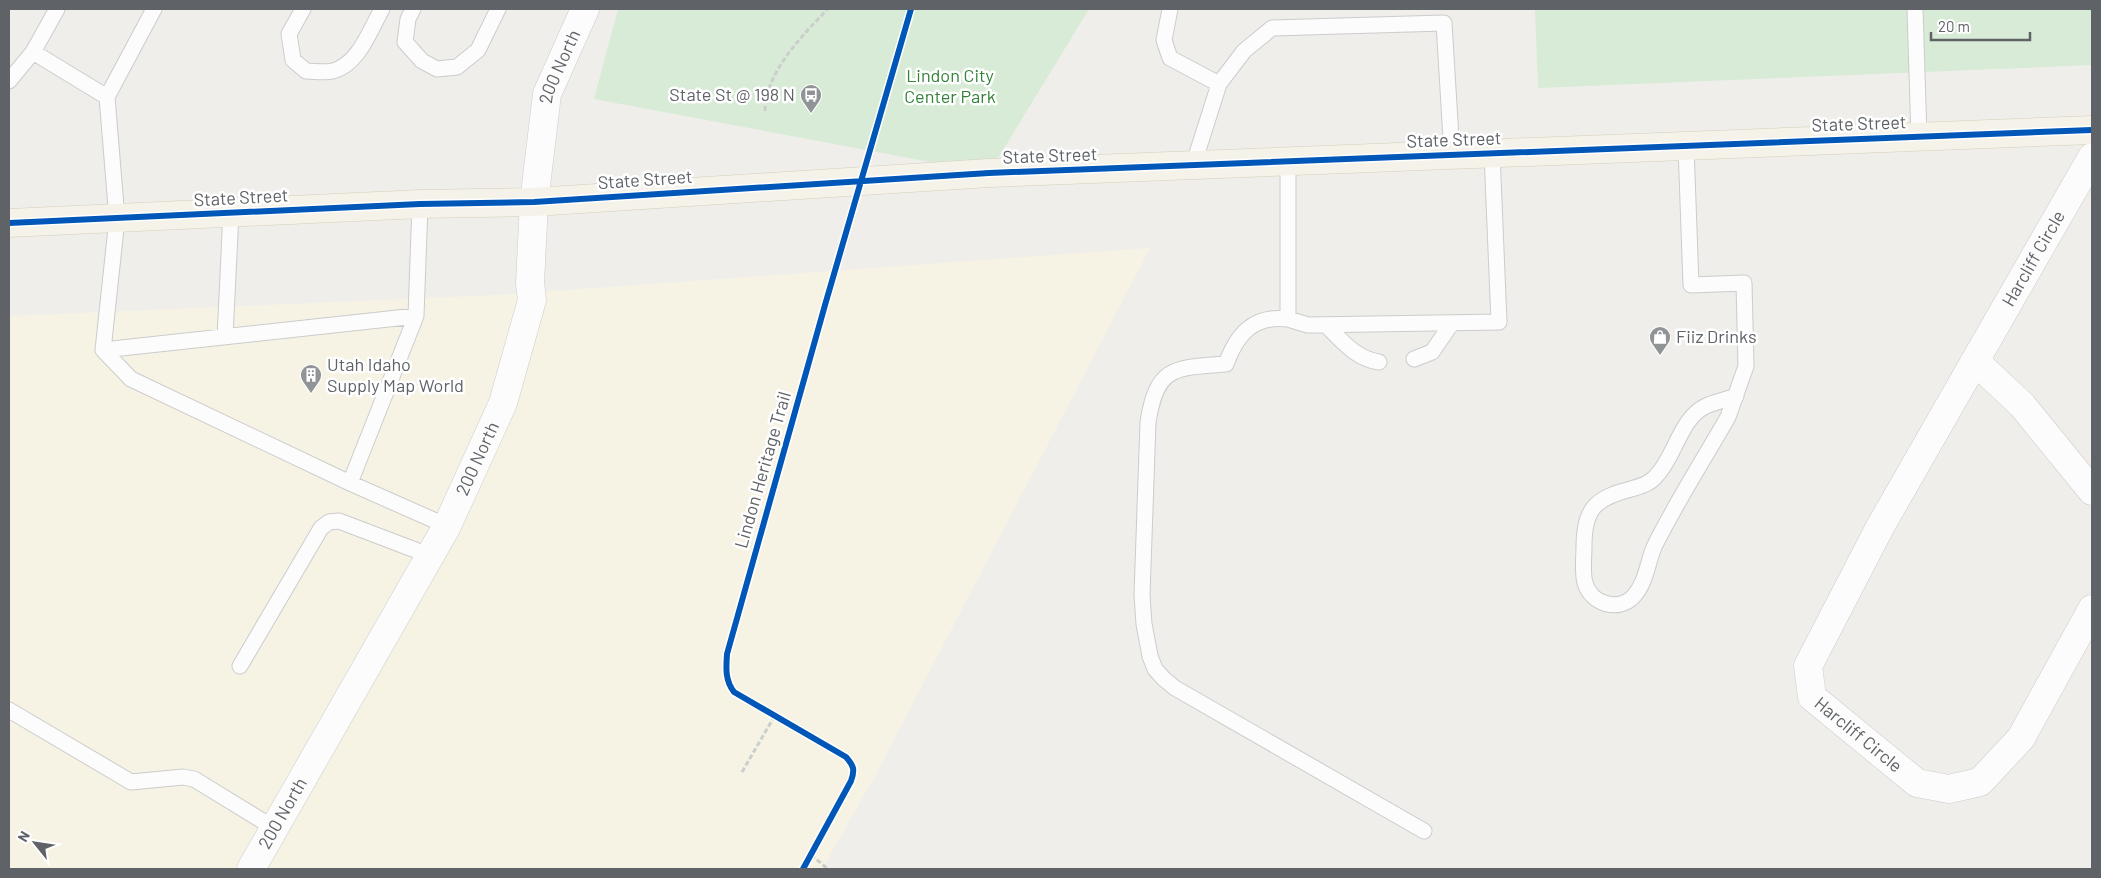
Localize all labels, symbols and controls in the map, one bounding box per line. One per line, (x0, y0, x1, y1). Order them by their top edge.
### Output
scale bar (1931, 10, 2030, 42)
text: 20 m (1938, 17, 1970, 35)
street label: 200 North (534, 26, 584, 105)
park label: Lindon City Center Park (904, 64, 996, 107)
place label: State St @ 198 N (669, 83, 795, 105)
bus stop icon: State St @ 198 N (799, 83, 823, 114)
street label: State Street (1811, 110, 1907, 136)
street label: State Street (1406, 126, 1502, 152)
street label: State Street (1002, 142, 1098, 168)
street label: State Street (597, 165, 693, 193)
street label: State Street (193, 184, 289, 210)
street label: Harcliff Circle (1997, 206, 2069, 310)
shop icon: Fiiz Drinks (1648, 325, 1672, 356)
place label: Fiiz Drinks (1676, 325, 1757, 347)
place label: Utah Idaho Supply Map World (327, 353, 464, 396)
building icon: Utah Idaho Supply Map World (299, 363, 323, 394)
street label: Lindon Heritage Trail (729, 389, 795, 551)
street label: 200 North (450, 418, 503, 499)
street label: Harcliff Circle (1810, 692, 1907, 776)
street label: 200 North (253, 773, 311, 853)
north arrow (10, 818, 60, 868)
text: N (14, 828, 33, 845)

